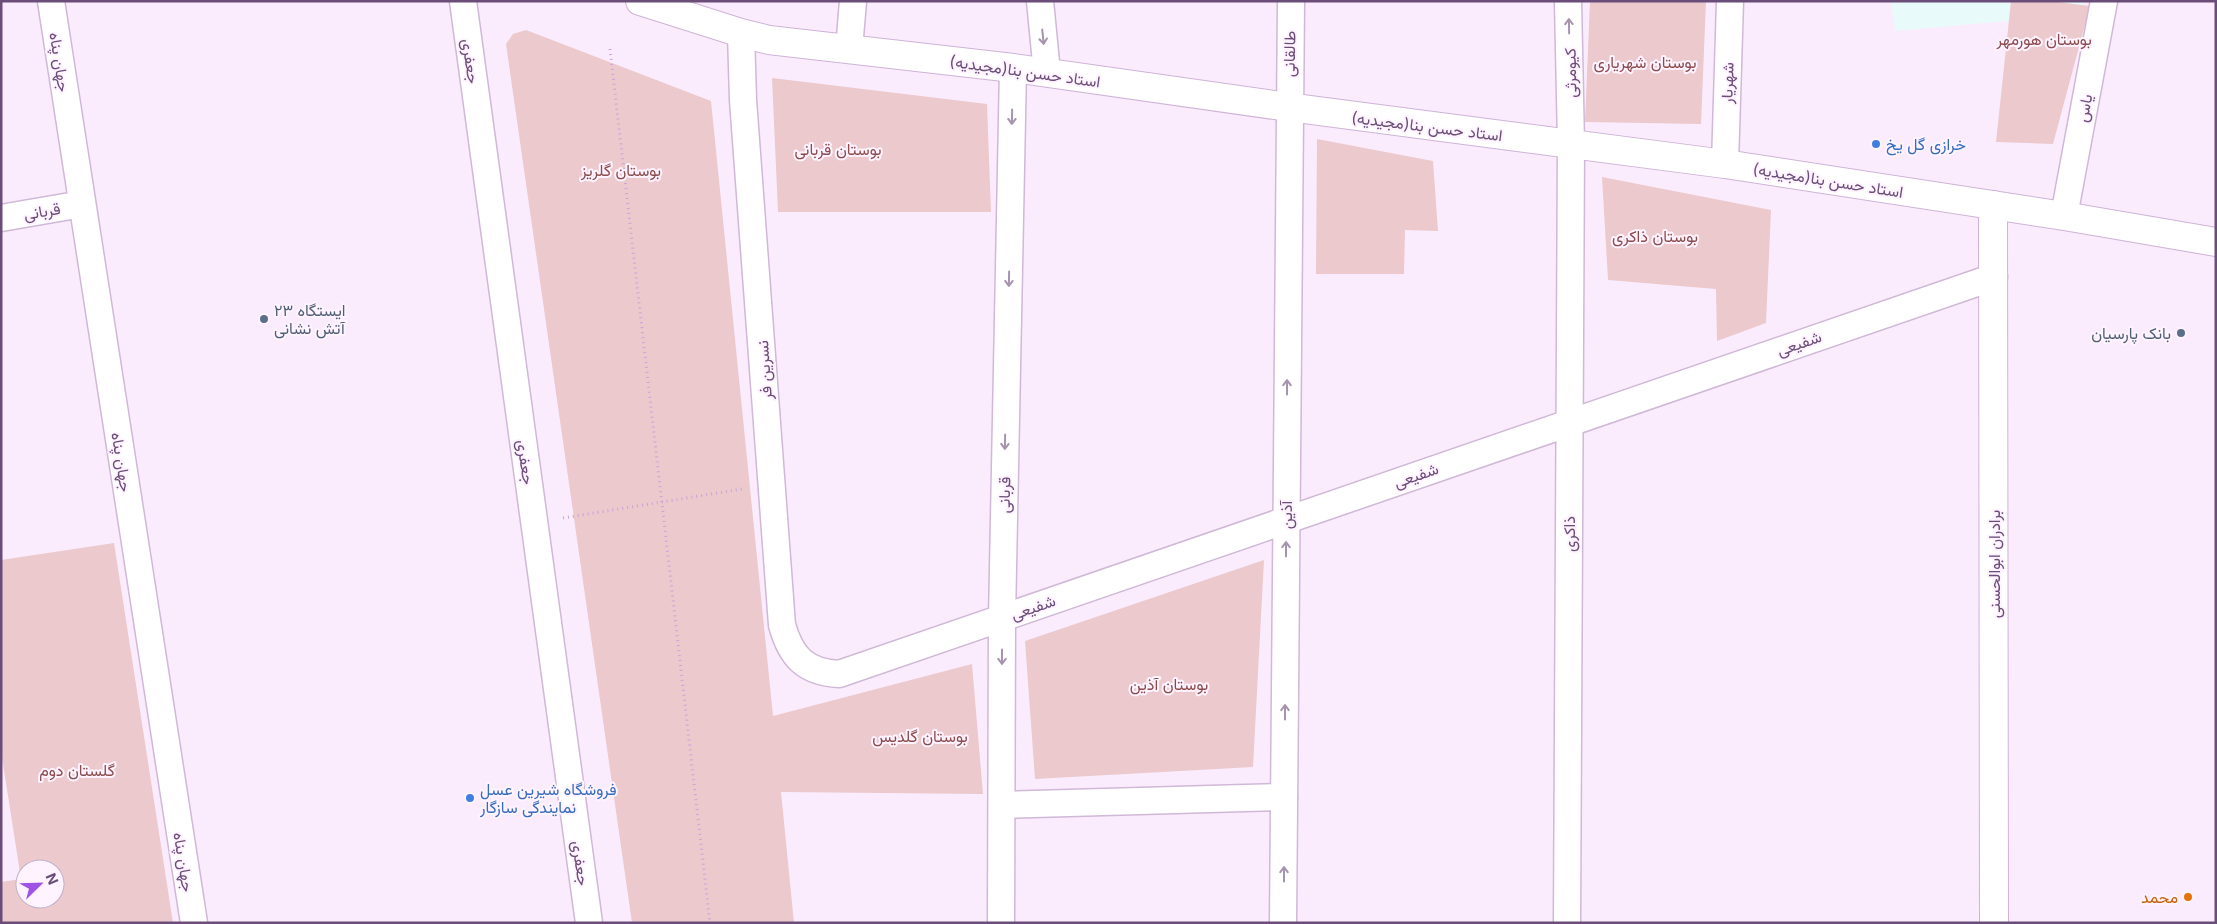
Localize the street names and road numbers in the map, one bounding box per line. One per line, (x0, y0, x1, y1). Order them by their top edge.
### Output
street label: جهان پناه (43, 31, 75, 94)
street label: طالقانی (1279, 31, 1300, 77)
street label: جعفری (457, 37, 484, 85)
street label: کیومرثی (1560, 48, 1581, 98)
street label: استاد حسن بنا(مجیدیه) (948, 51, 1102, 92)
street label: شهریار (1716, 62, 1739, 105)
street label: یاس (2072, 92, 2097, 124)
street label: استاد حسن بنا(مجیدیه) (1350, 107, 1504, 146)
street label: استاد حسن بنا(مجیدیه) (1751, 158, 1905, 203)
street label: قربانی (22, 198, 62, 225)
street label: شفیعی (1774, 326, 1824, 361)
street label: نسرین فر (752, 340, 777, 401)
street label: جهان پناه (105, 431, 137, 494)
street label: جعفری (512, 438, 539, 486)
street label: شفیعی (1391, 458, 1441, 493)
street label: قربانی (994, 476, 1015, 514)
street label: آذین (1276, 499, 1297, 529)
street label: برادران ابوالحسنی (1984, 510, 2005, 618)
street label: ذاکری (1559, 516, 1580, 552)
street label: شفیعی (1008, 590, 1058, 625)
street label: جهان پناه (167, 831, 199, 894)
street label: جعفری (567, 839, 594, 887)

